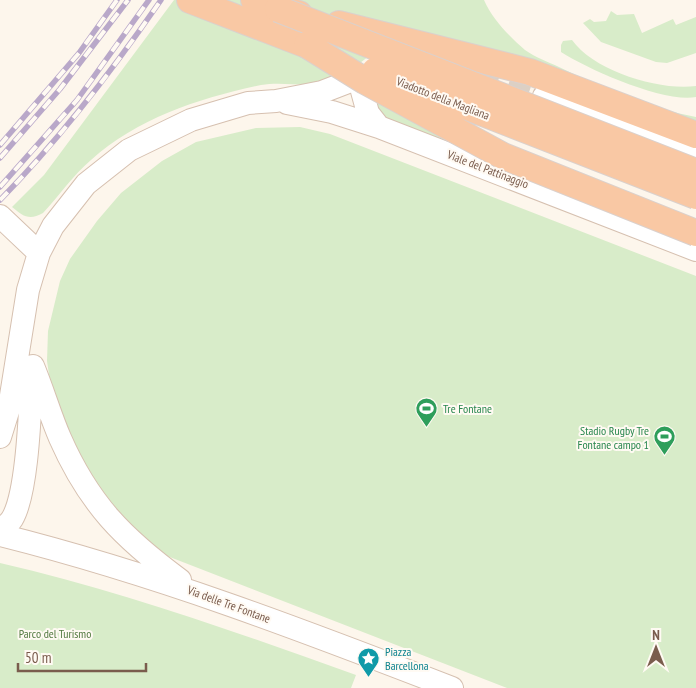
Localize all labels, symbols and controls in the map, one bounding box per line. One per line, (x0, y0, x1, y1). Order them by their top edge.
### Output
street label: Viadotto della Magliana (393, 73, 492, 123)
street label: Viale del Pattinaggio (444, 146, 531, 191)
sports icon: Tre Fontane (415, 396, 439, 427)
place label: Tre Fontane (443, 401, 492, 416)
place label: Stadio Rugby Tre Fontane campo 1 (577, 423, 649, 452)
sports icon: Stadio Rugby Tre Fontane campo 1 (653, 425, 677, 456)
street label: Via delle Tre Fontane (184, 582, 273, 626)
north arrow (631, 623, 681, 673)
park label: Parco del Turismo (19, 626, 91, 641)
text: N (652, 626, 660, 644)
scale bar (18, 640, 145, 672)
place label: Piazza Barcellona (385, 644, 429, 673)
place icon: Piazza Barcellona (357, 646, 381, 677)
text: 50 m (25, 648, 51, 667)

